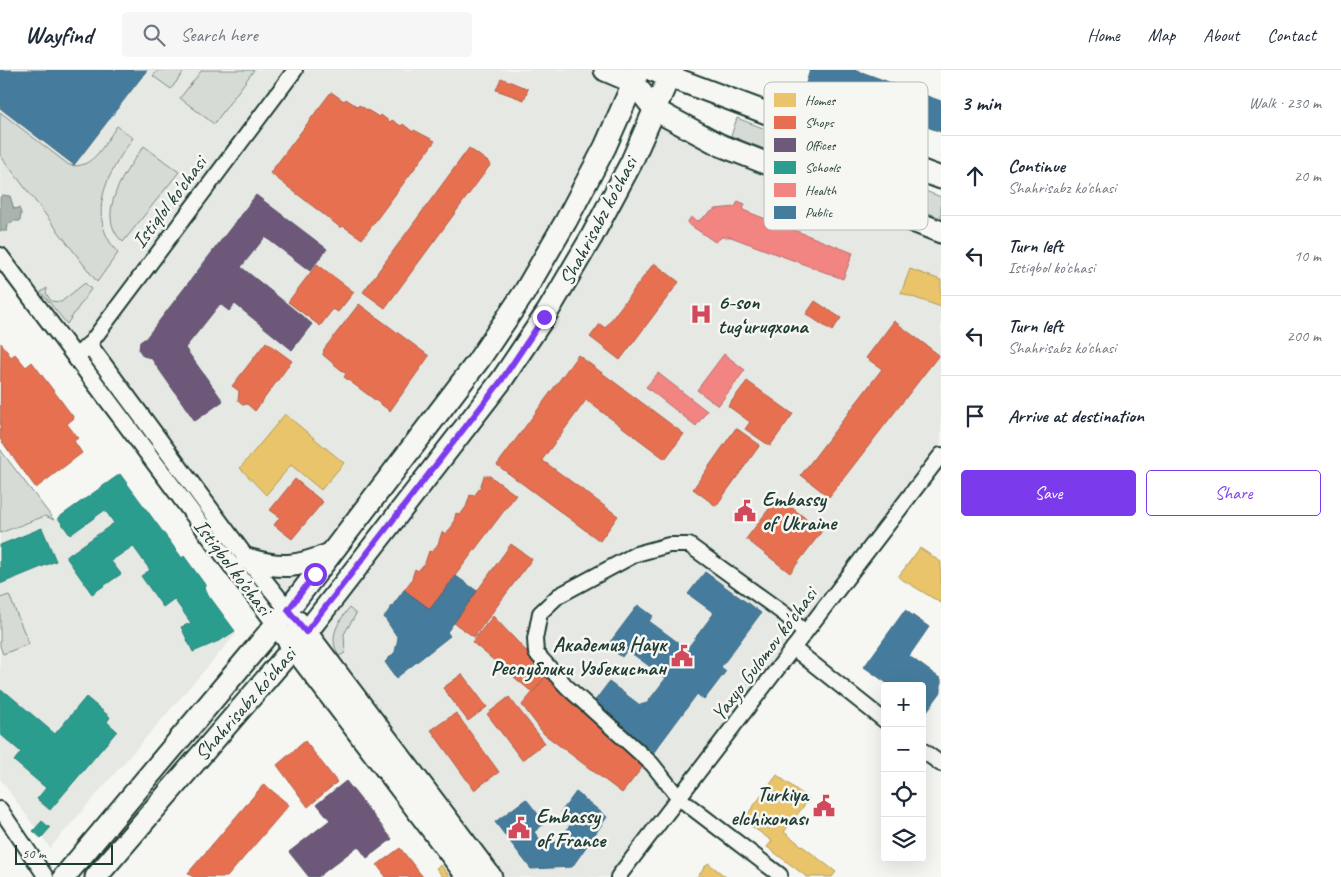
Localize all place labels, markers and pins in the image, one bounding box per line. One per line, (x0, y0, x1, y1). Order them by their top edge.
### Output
place label: 6-son tug‘uruqxona (718, 289, 809, 339)
hospital icon: 6-son tug‘uruqxona (688, 301, 714, 327)
place label: Embassy of Ukraine (762, 486, 838, 536)
public building icon: Embassy of Ukraine (732, 498, 758, 524)
place label: Академия Наук Республики Узбекистан (491, 631, 669, 682)
public building icon: Академия Наук Республики Узбекистан (669, 643, 695, 669)
place label: Turkiya elchixonası (731, 781, 810, 831)
public building icon: Turkiya elchixonası (811, 793, 837, 819)
place label: Embassy of France (536, 803, 607, 853)
public building icon: Embassy of France (506, 815, 532, 841)

